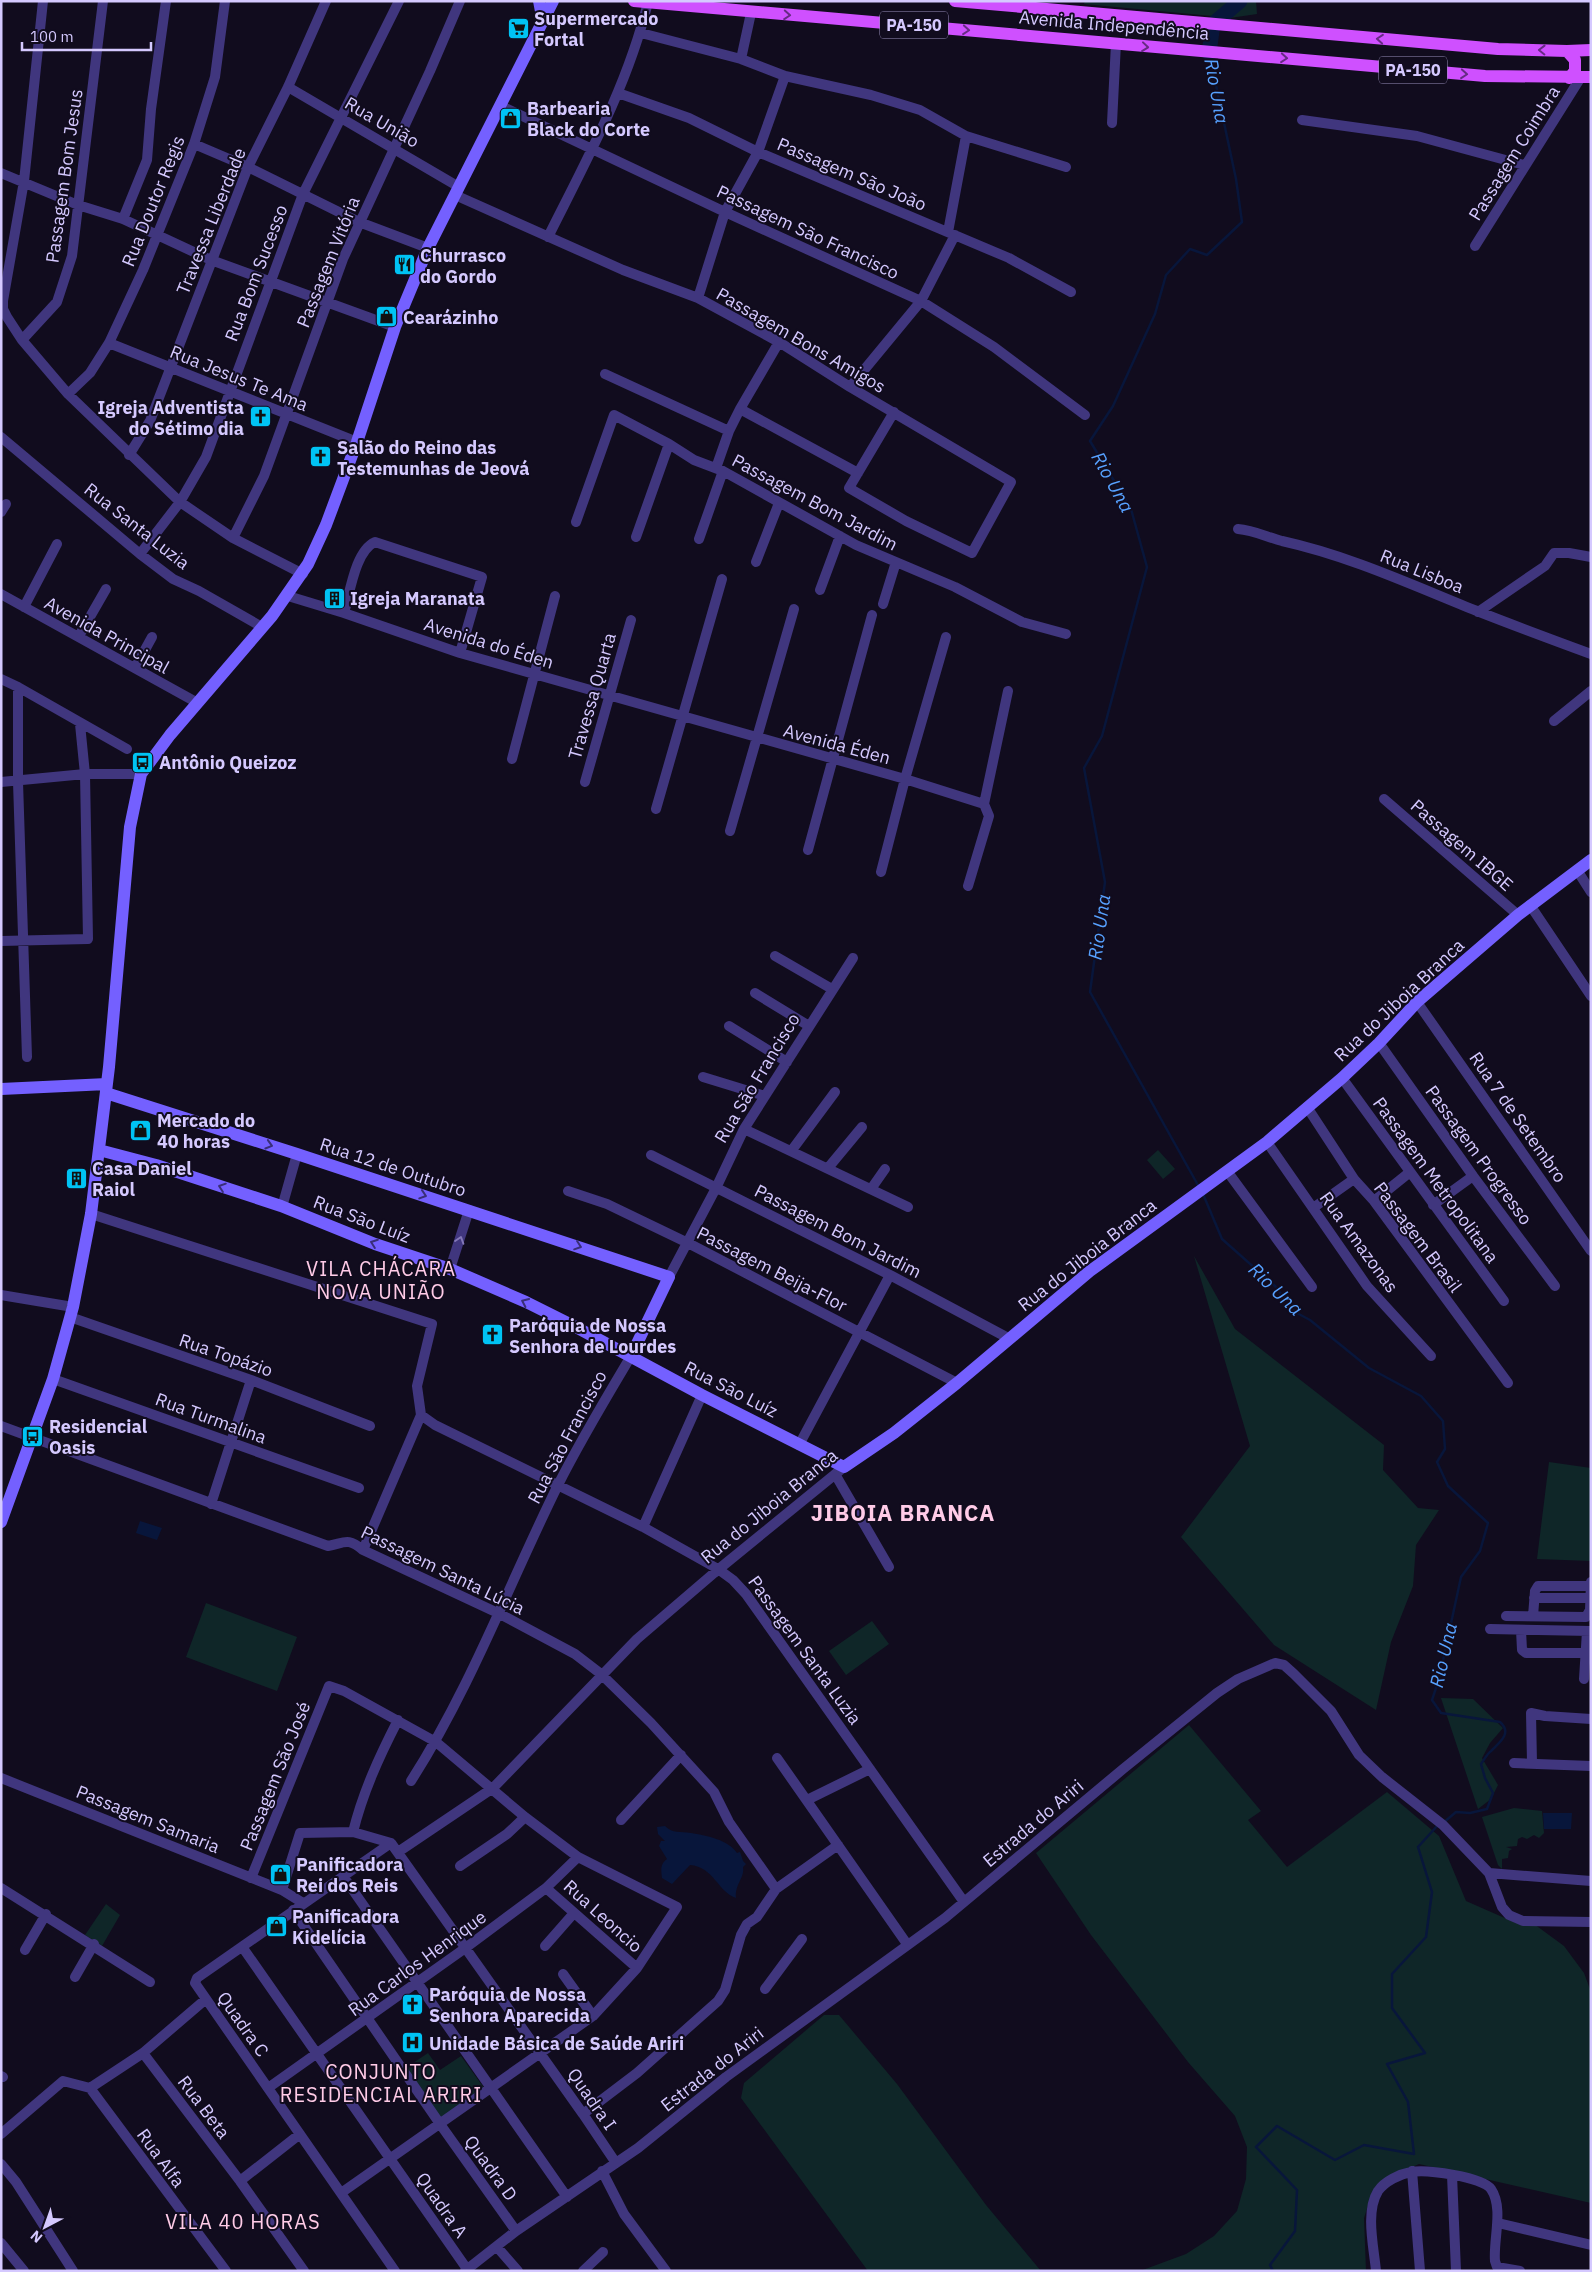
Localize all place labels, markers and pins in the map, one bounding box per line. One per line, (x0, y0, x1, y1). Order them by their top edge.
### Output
place label: Supermercado Fortal (534, 7, 658, 51)
supermarket icon: Supermercado Fortal (506, 16, 530, 40)
place label: Barbearia Black do Corte (527, 97, 650, 141)
shop icon: Barbearia Black do Corte (499, 106, 523, 130)
place label: Churrasco do Gordo (420, 244, 506, 288)
restaurant icon: Churrasco do Gordo (392, 253, 416, 277)
shop icon: Cearázinho (375, 305, 399, 329)
place label: Cearázinho (403, 306, 498, 329)
place label: Igreja Adventista do Sétimo dia (98, 396, 244, 440)
church icon: Igreja Adventista do Sétimo dia (248, 405, 272, 429)
place label: Salão do Reino das Testemunhas de Jeová (337, 436, 529, 480)
church icon: Salão do Reino das Testemunhas de Jeová (309, 445, 333, 469)
building icon: Igreja Maranata (322, 586, 346, 610)
place label: Igreja Maranata (350, 587, 485, 610)
bus stop icon: Antônio Queizoz (131, 750, 155, 774)
place label: Antônio Queizoz (159, 751, 297, 774)
place label: Mercado do 40 horas (157, 1109, 255, 1153)
shop icon: Mercado do 40 horas (129, 1118, 153, 1142)
place label: Casa Daniel Raiol (92, 1157, 192, 1201)
building icon: Casa Daniel Raiol (64, 1166, 88, 1190)
place label: Paróquia de Nossa Senhora de Lourdes (509, 1314, 676, 1358)
church icon: Paróquia de Nossa Senhora de Lourdes (481, 1323, 505, 1347)
place label: Residencial Oasis (49, 1415, 148, 1459)
bus stop icon: Residencial Oasis (21, 1424, 45, 1448)
place label: Panificadora Rei dos Reis (296, 1853, 403, 1897)
shop icon: Panificadora Rei dos Reis (268, 1862, 292, 1886)
place label: Panificadora Kidelícia (292, 1905, 399, 1949)
shop icon: Panificadora Kidelícia (264, 1914, 288, 1938)
place label: Paróquia de Nossa Senhora Aparecida (429, 1983, 590, 2027)
church icon: Paróquia de Nossa Senhora Aparecida (401, 1992, 425, 2016)
hospital icon: Unidade Básica de Saúde Ariri (401, 2031, 425, 2055)
place label: Unidade Básica de Saúde Ariri (429, 2032, 684, 2055)

